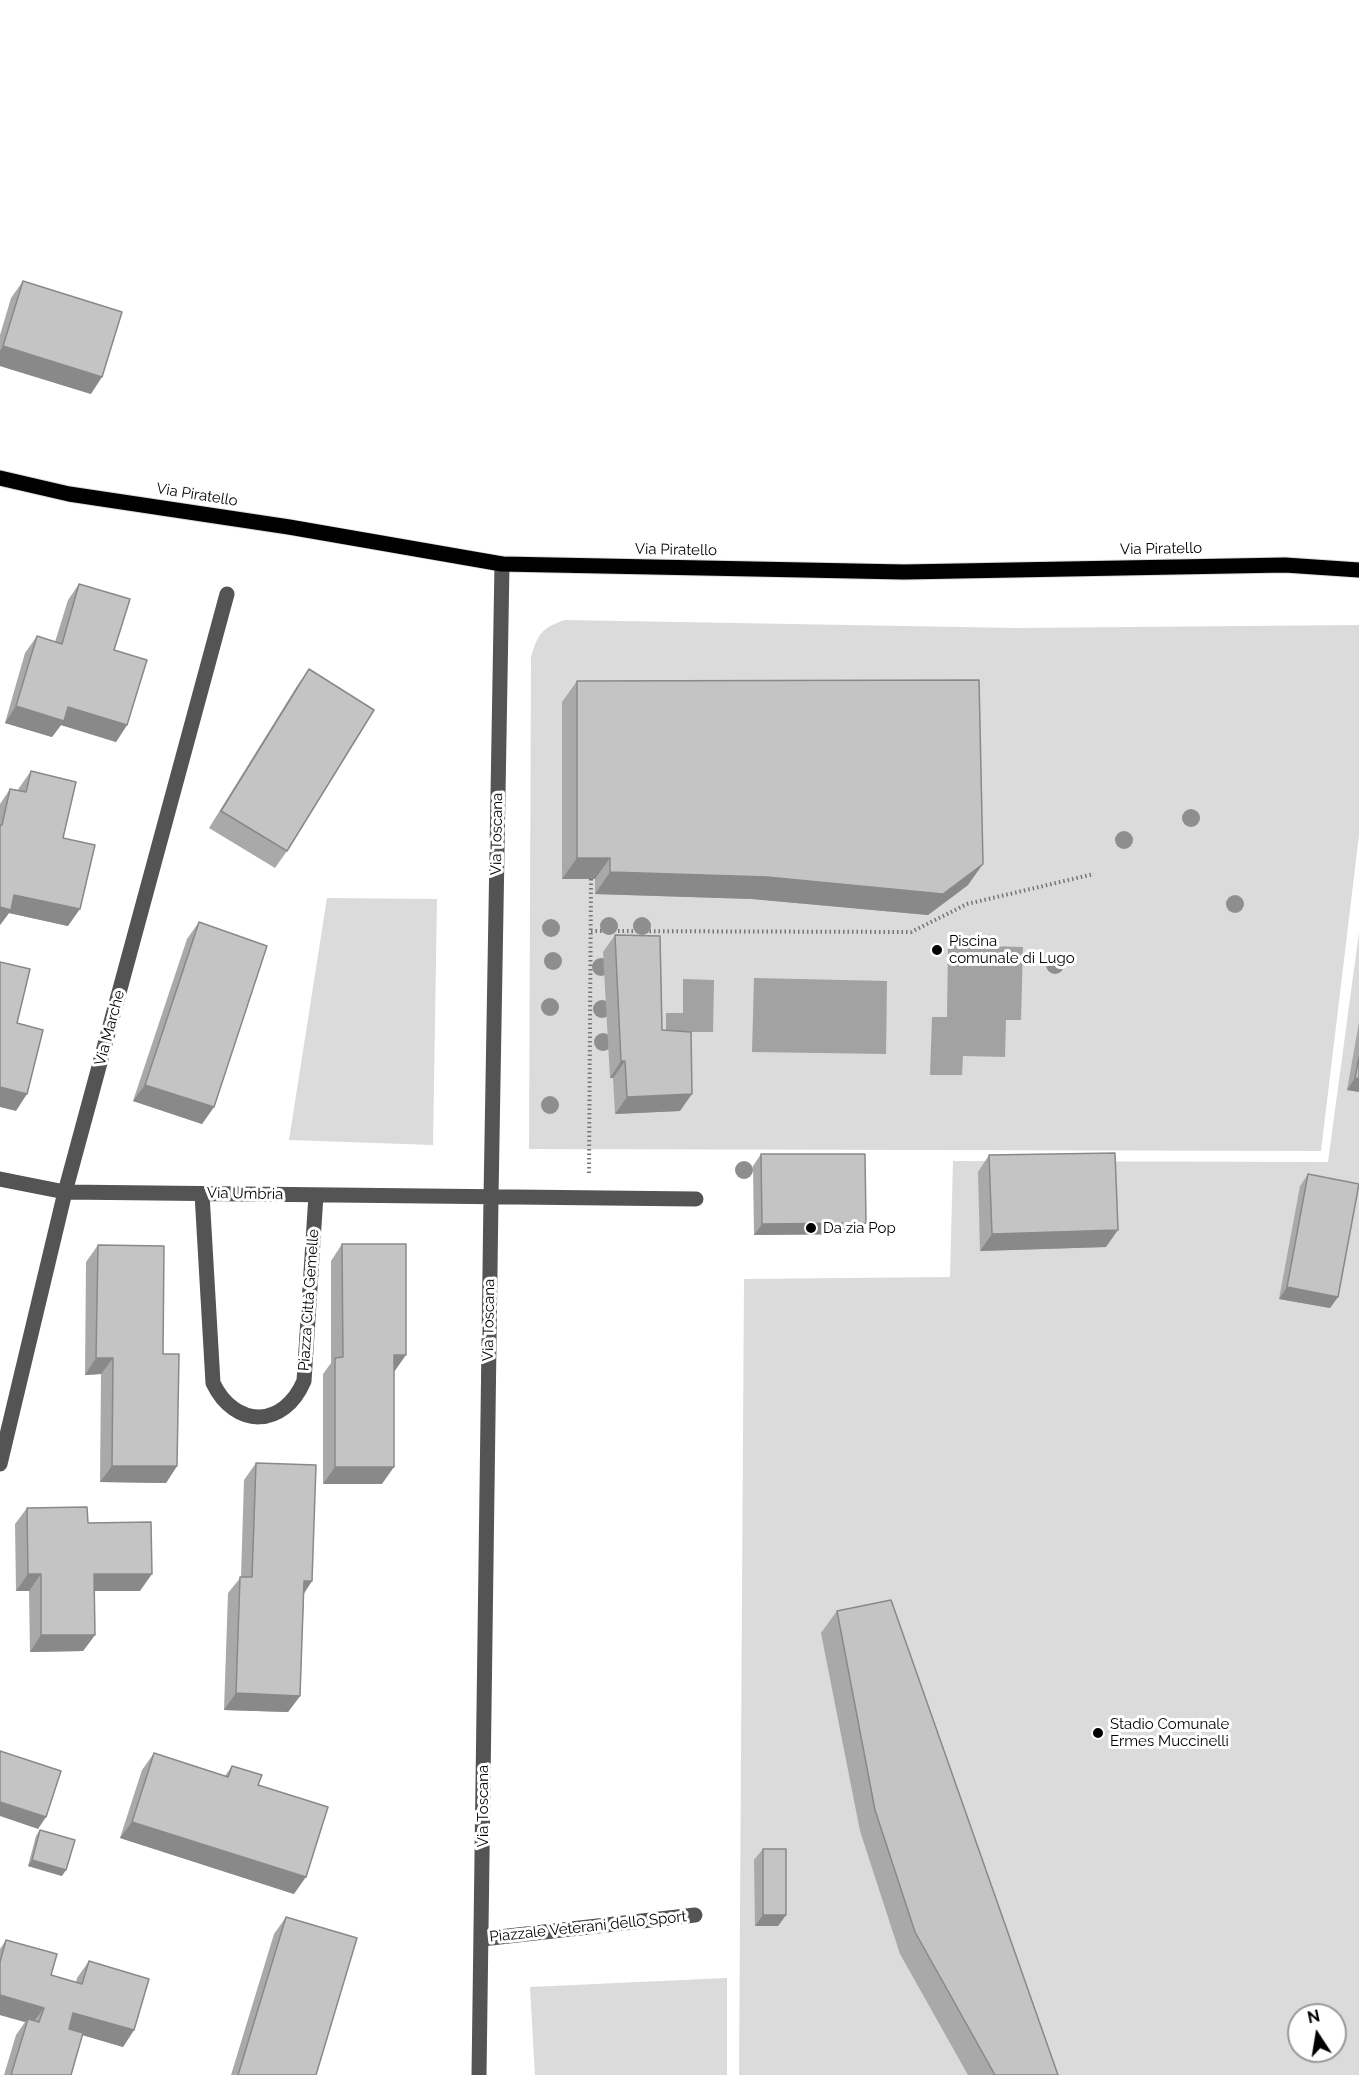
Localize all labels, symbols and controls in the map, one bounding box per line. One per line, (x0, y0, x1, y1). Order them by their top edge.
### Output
street label: Via Piratello (155, 480, 239, 510)
street label: Via Piratello (1120, 539, 1202, 559)
street label: Via Piratello (635, 540, 717, 560)
street label: Via Toscana (487, 793, 507, 875)
place label: Piscina comunale di Lugo (949, 932, 1075, 967)
marker: Piscina comunale di Lugo (930, 943, 944, 957)
street label: Via Marche (91, 988, 129, 1068)
street label: Via Umbria (207, 1184, 283, 1204)
place label: Da zia Pop (823, 1219, 896, 1237)
marker: Da zia Pop (804, 1221, 818, 1235)
street label: Piazza Città Gemelle (295, 1228, 323, 1372)
street label: Via Toscana (479, 1279, 499, 1361)
place label: Stadio Comunale Ermes Muccinelli (1110, 1715, 1229, 1750)
marker: Stadio Comunale Ermes Muccinelli (1091, 1726, 1105, 1740)
street label: Via Toscana (474, 1765, 492, 1847)
street label: Piazzale Veterani dello Sport (489, 1908, 687, 1946)
north arrow (1287, 2003, 1347, 2063)
text: N (1306, 2006, 1322, 2027)

